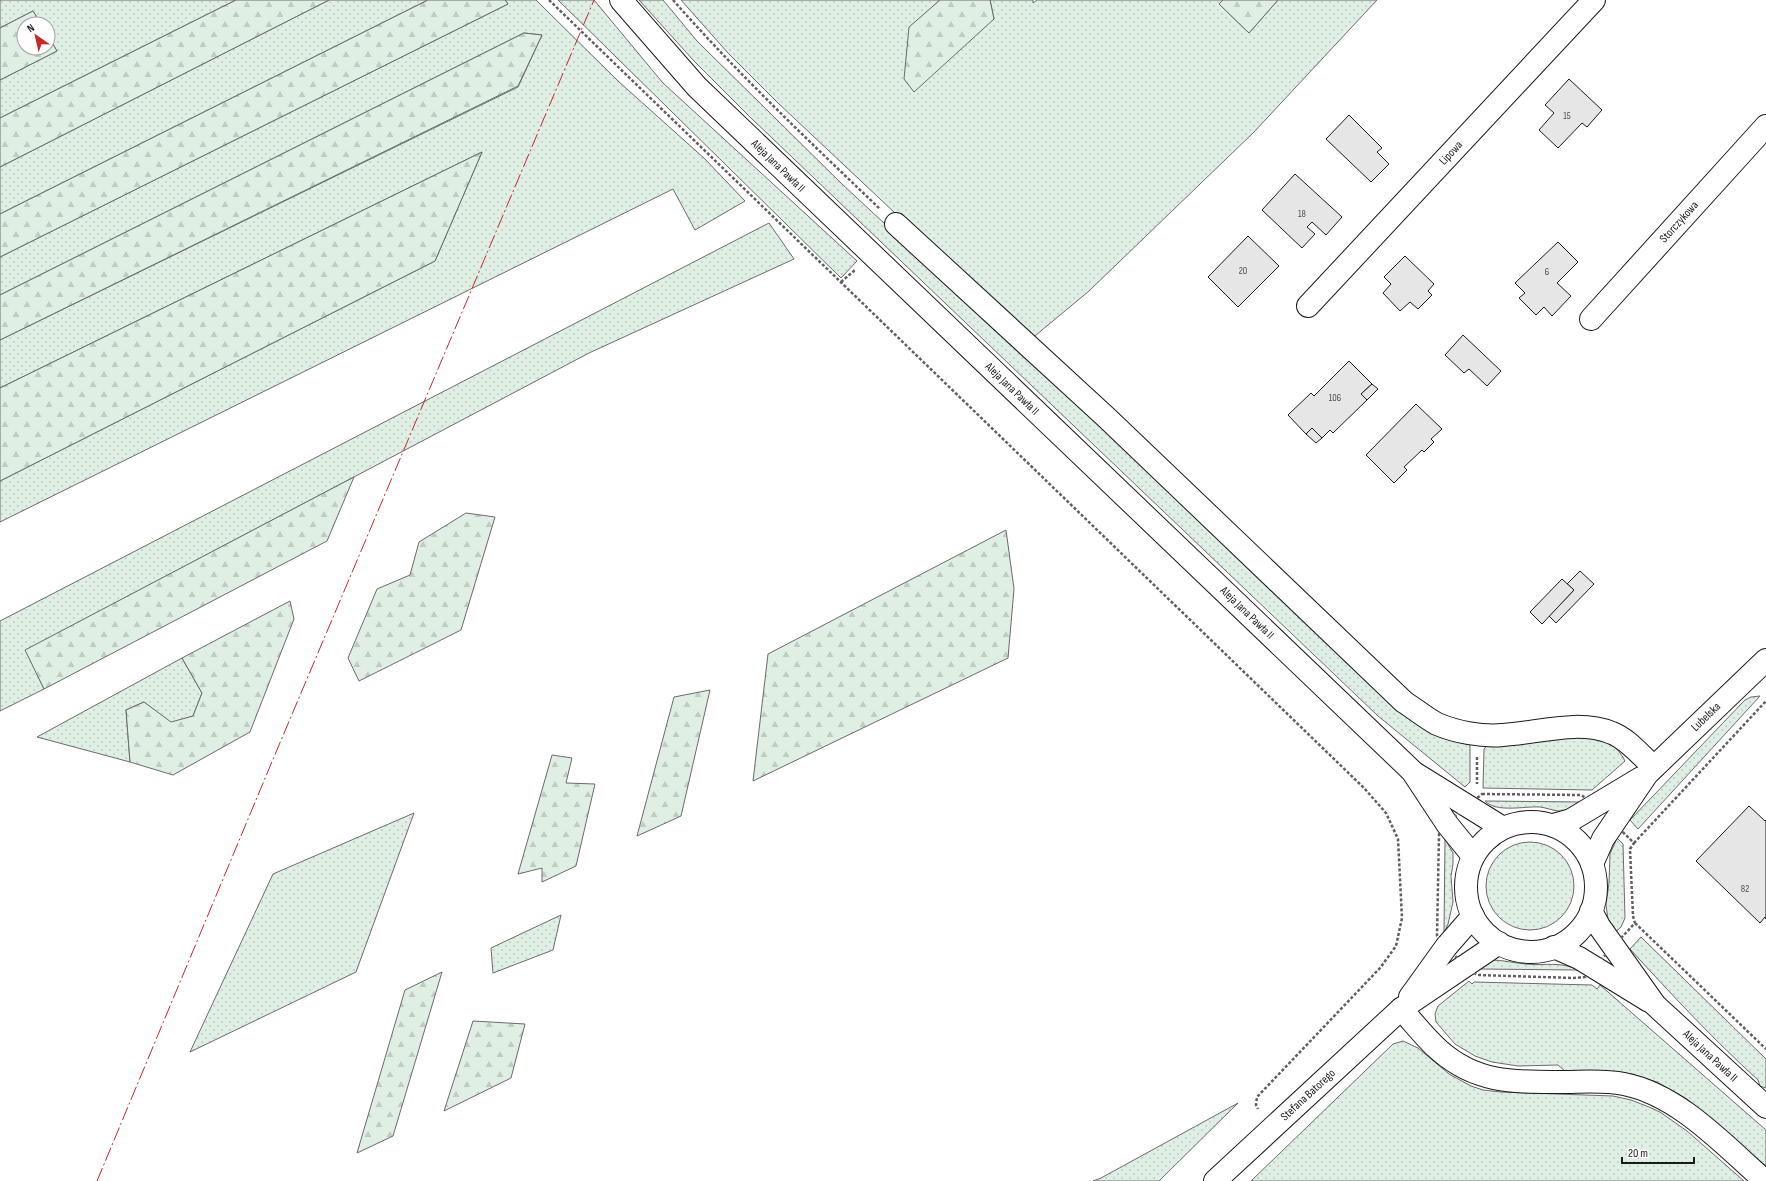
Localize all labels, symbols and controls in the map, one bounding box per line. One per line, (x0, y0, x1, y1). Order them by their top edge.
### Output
north arrow (16, 16, 56, 56)
text: N (25, 21, 37, 35)
house number: 15 (1563, 110, 1571, 122)
street label: Aleja Jana Pawła II (747, 136, 808, 196)
street label: Lipowa (1436, 137, 1466, 168)
street label: Storczykowa (1656, 198, 1702, 246)
house number: 18 (1298, 208, 1306, 220)
house number: 20 (1239, 265, 1247, 277)
house number: 6 (1545, 266, 1549, 278)
street label: Aleja Jana Pawła II (981, 359, 1042, 419)
house number: 106 (1329, 392, 1341, 404)
street label: Aleja Jana Pawła II (1216, 583, 1277, 643)
street label: Lubelska (1688, 699, 1724, 735)
house number: 82 (1741, 883, 1749, 895)
street label: Aleja Jana Pawła II (1679, 1026, 1741, 1085)
street label: Stefana Batorego (1277, 1066, 1339, 1124)
scale bar (1622, 1139, 1694, 1165)
text: 20 m (1628, 1146, 1648, 1161)

